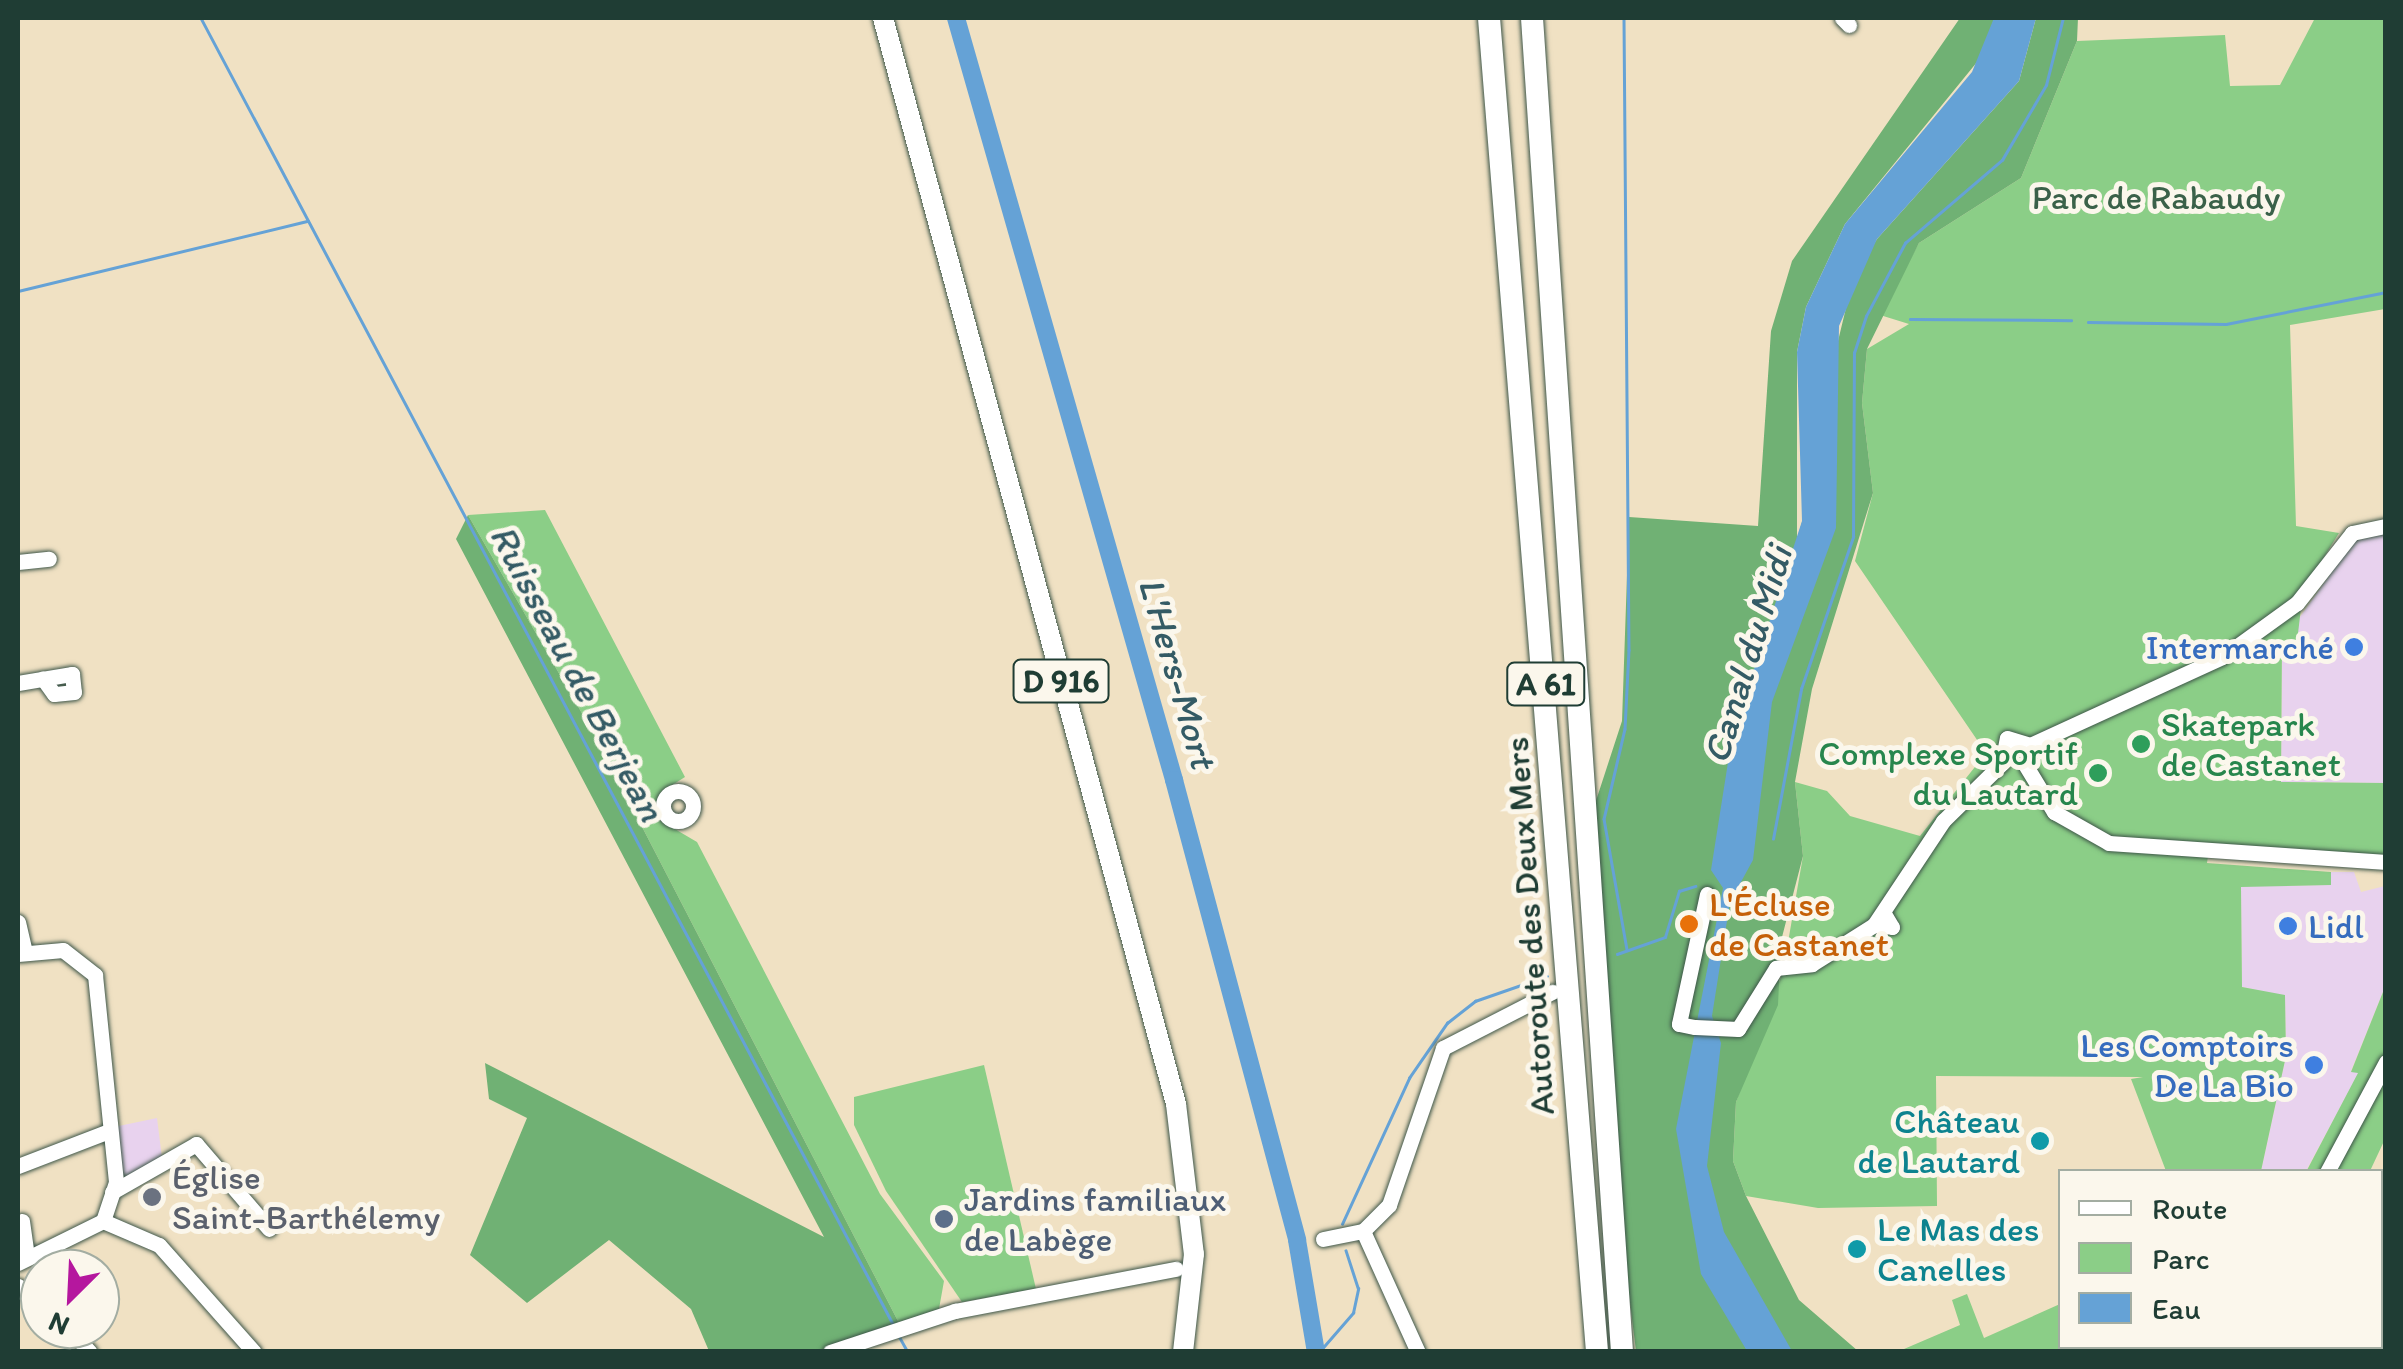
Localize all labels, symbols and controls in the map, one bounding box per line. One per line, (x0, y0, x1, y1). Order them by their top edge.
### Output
park label: Parc de Rabaudy (2032, 176, 2280, 218)
water label: Ruisseau de Berjean (480, 517, 674, 829)
water label: Canal du Midi (1693, 541, 1803, 769)
water label: L'Hers-Mort (1128, 572, 1226, 774)
place label: Intermarché (2146, 626, 2334, 668)
marker: Intermarché (2343, 636, 2365, 658)
road number: D 916 (1011, 654, 1111, 708)
road number: A 61 (1506, 657, 1586, 711)
place label: Skatepark de Castanet (2161, 703, 2341, 785)
place label: Complexe Sportif du Lautard (1818, 732, 2078, 814)
marker: Skatepark de Castanet (2130, 733, 2152, 755)
street label: Autoroute des Deux Mers (1495, 736, 1563, 1116)
marker: Complexe Sportif du Lautard (2087, 762, 2109, 784)
place label: L'Écluse de Castanet (1709, 883, 1889, 965)
place label: Lidl (2308, 905, 2364, 947)
marker: L'Écluse de Castanet (1678, 913, 1700, 935)
marker: Lidl (2277, 915, 2299, 937)
place label: Les Comptoirs De La Bio (2080, 1024, 2294, 1106)
marker: Les Comptoirs De La Bio (2303, 1054, 2325, 1076)
place label: Château de Lautard (1858, 1100, 2020, 1182)
marker: Château de Lautard (2029, 1130, 2051, 1152)
place label: Église Saint-Barthélemy (172, 1156, 440, 1238)
legend (2058, 1169, 2383, 1349)
place label: Jardins familiaux de Labège (964, 1178, 1225, 1260)
marker: Église Saint-Barthélemy (141, 1186, 163, 1208)
text: Route (2152, 1190, 2227, 1227)
marker: Jardins familiaux de Labège (933, 1208, 955, 1230)
place label: Le Mas des Canelles (1877, 1208, 2040, 1290)
marker: Le Mas des Canelles (1846, 1238, 1868, 1260)
text: Parc (2152, 1240, 2209, 1277)
north arrow (20, 1249, 120, 1349)
text: Eau (2152, 1290, 2201, 1327)
text: N (43, 1305, 74, 1344)

